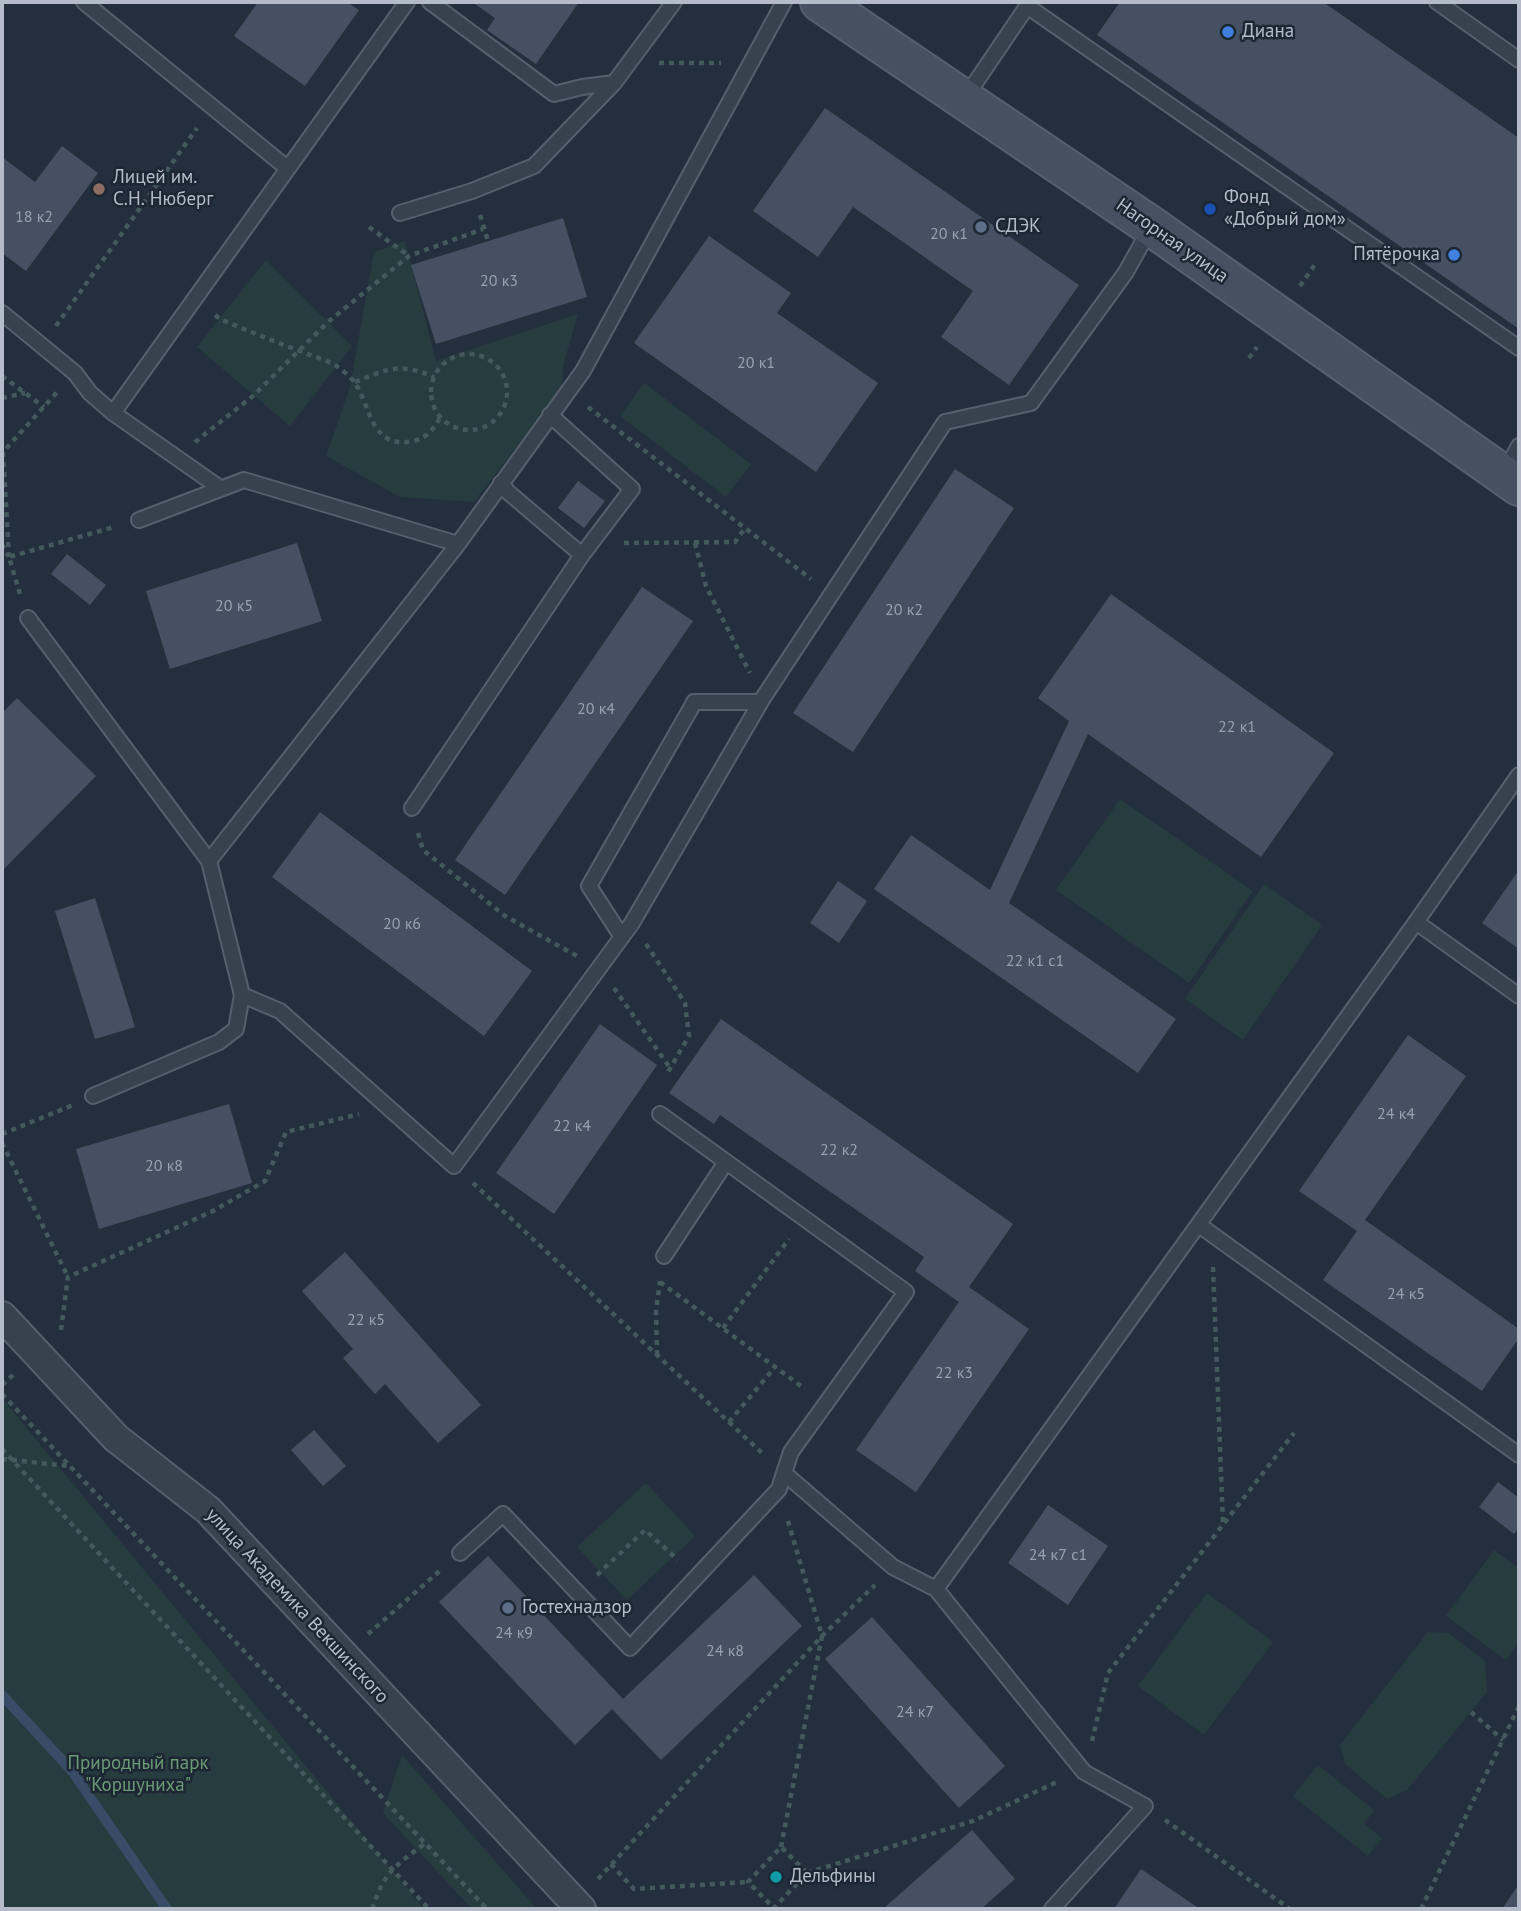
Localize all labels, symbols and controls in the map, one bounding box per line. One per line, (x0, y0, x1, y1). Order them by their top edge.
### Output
place label: Диана (1242, 21, 1294, 43)
marker: Диана (1220, 24, 1236, 40)
place label: Лицей им. С.Н. Нюберг (113, 167, 213, 211)
marker: Лицей им. С.Н. Нюберг (91, 181, 107, 197)
place label: Фонд «Добрый дом» (1224, 187, 1346, 231)
street label: Нагорная улица (1112, 194, 1232, 288)
marker: Фонд «Добрый дом» (1202, 201, 1218, 217)
house number: 18 к2 (15, 207, 53, 227)
place label: СДЭК (995, 216, 1041, 238)
marker: СДЭК (973, 219, 989, 235)
house number: 20 к1 (930, 224, 968, 244)
place label: Пятёрочка (1353, 244, 1440, 266)
marker: Пятёрочка (1446, 247, 1462, 263)
house number: 20 к3 (480, 271, 518, 291)
house number: 20 к1 (737, 353, 775, 373)
house number: 20 к5 (215, 596, 253, 616)
house number: 20 к2 (885, 600, 923, 620)
house number: 20 к4 (577, 699, 615, 719)
house number: 22 к1 (1218, 717, 1256, 737)
house number: 20 к6 (383, 914, 421, 934)
house number: 22 к1 с1 (1006, 951, 1064, 971)
house number: 24 к4 (1377, 1104, 1415, 1124)
house number: 22 к4 (553, 1116, 591, 1136)
house number: 22 к2 (820, 1140, 858, 1160)
house number: 20 к8 (145, 1156, 183, 1176)
house number: 24 к5 (1387, 1284, 1425, 1304)
house number: 22 к5 (347, 1310, 385, 1330)
house number: 22 к3 (935, 1363, 973, 1383)
street label: улица Академика Векшинского (201, 1504, 393, 1708)
house number: 24 к7 с1 (1029, 1545, 1087, 1565)
place label: Гостехнадзор (522, 1597, 632, 1619)
marker: Гостехнадзор (500, 1600, 516, 1616)
house number: 24 к9 (495, 1623, 533, 1643)
house number: 24 к8 (706, 1641, 744, 1661)
house number: 24 к7 (896, 1702, 934, 1722)
park label: Природный парк "Коршуниха" (68, 1753, 208, 1797)
place label: Дельфины (790, 1866, 876, 1888)
marker: Дельфины (768, 1869, 784, 1885)

